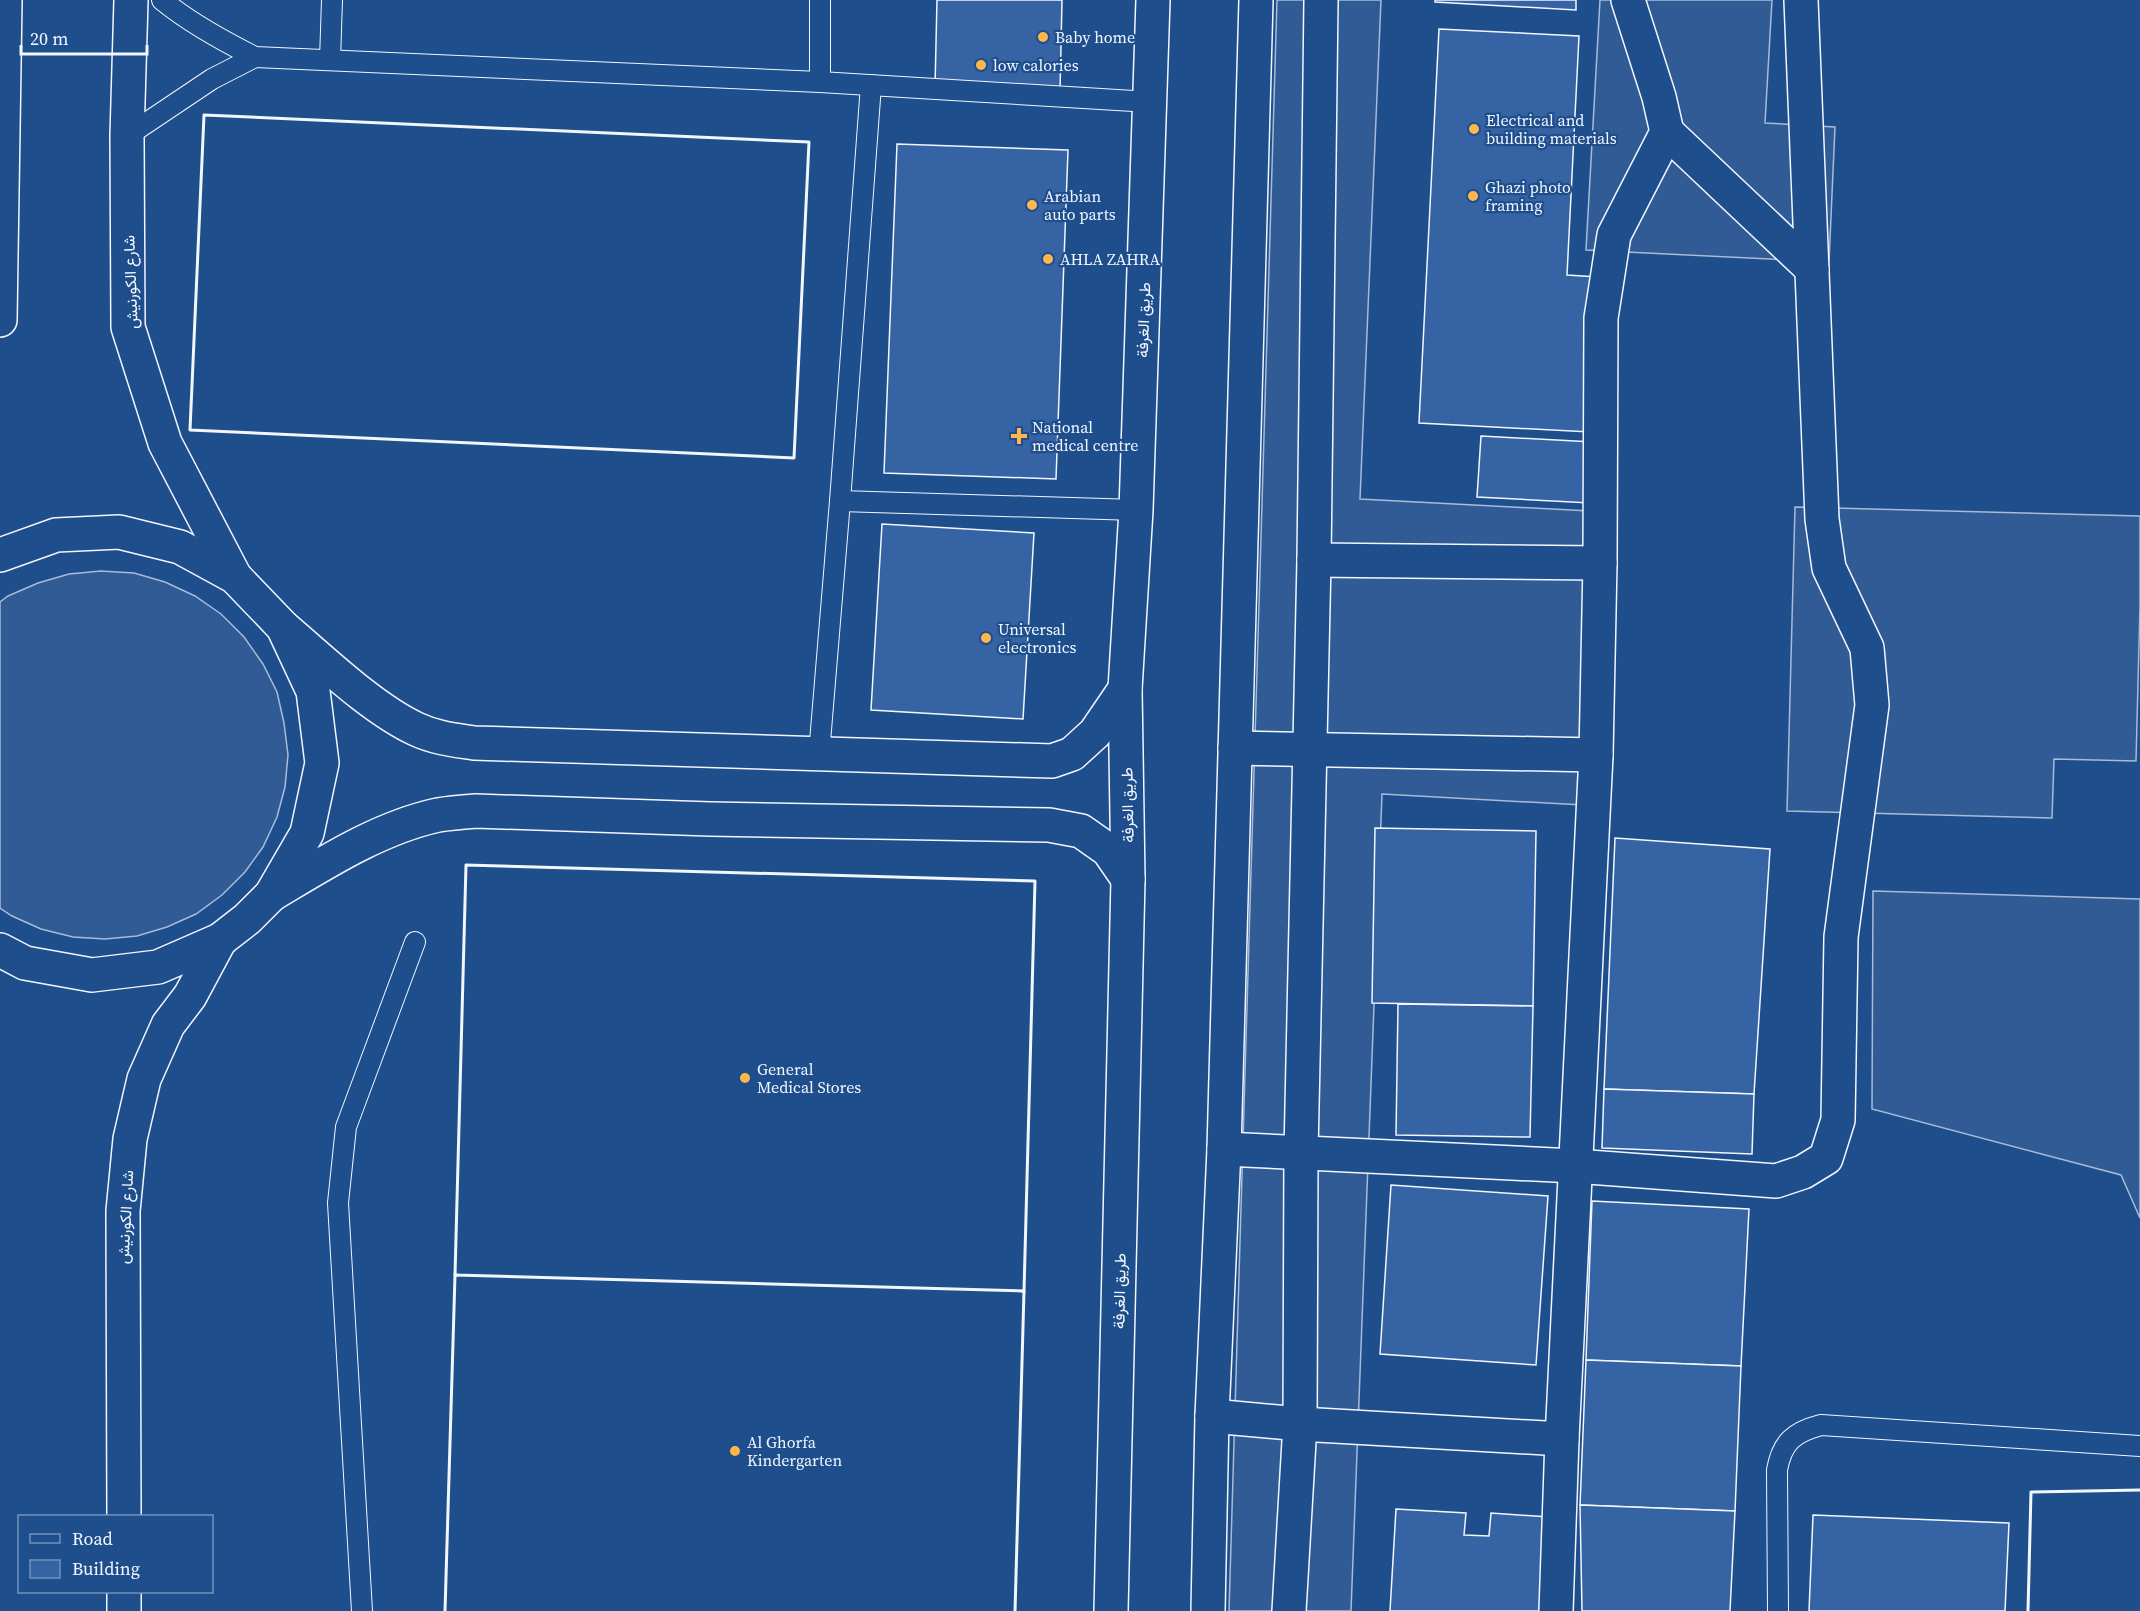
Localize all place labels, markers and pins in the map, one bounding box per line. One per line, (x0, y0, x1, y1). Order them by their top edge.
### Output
place label: Baby home (1055, 26, 1135, 48)
marker: Baby home (1036, 30, 1050, 44)
place label: low calories (993, 54, 1079, 76)
marker: low calories (974, 58, 988, 72)
place label: Electrical and building materials (1486, 109, 1617, 149)
marker: Electrical and building materials (1467, 122, 1481, 136)
place label: Ghazi photo framing (1485, 176, 1571, 216)
place label: Arabian auto parts (1044, 185, 1116, 225)
marker: Ghazi photo framing (1466, 189, 1480, 203)
marker: Arabian auto parts (1025, 198, 1039, 212)
place label: AHLA ZAHRA (1060, 248, 1160, 270)
marker: AHLA ZAHRA (1041, 252, 1055, 266)
place label: National medical centre (1032, 416, 1138, 456)
marker: National medical centre (1010, 427, 1028, 445)
place label: Universal electronics (998, 618, 1077, 658)
marker: Universal electronics (979, 631, 993, 645)
place label: General Medical Stores (757, 1058, 861, 1098)
marker: General Medical Stores (738, 1071, 752, 1085)
place label: Al Ghorfa Kindergarten (747, 1431, 842, 1471)
marker: Al Ghorfa Kindergarten (728, 1444, 742, 1458)

